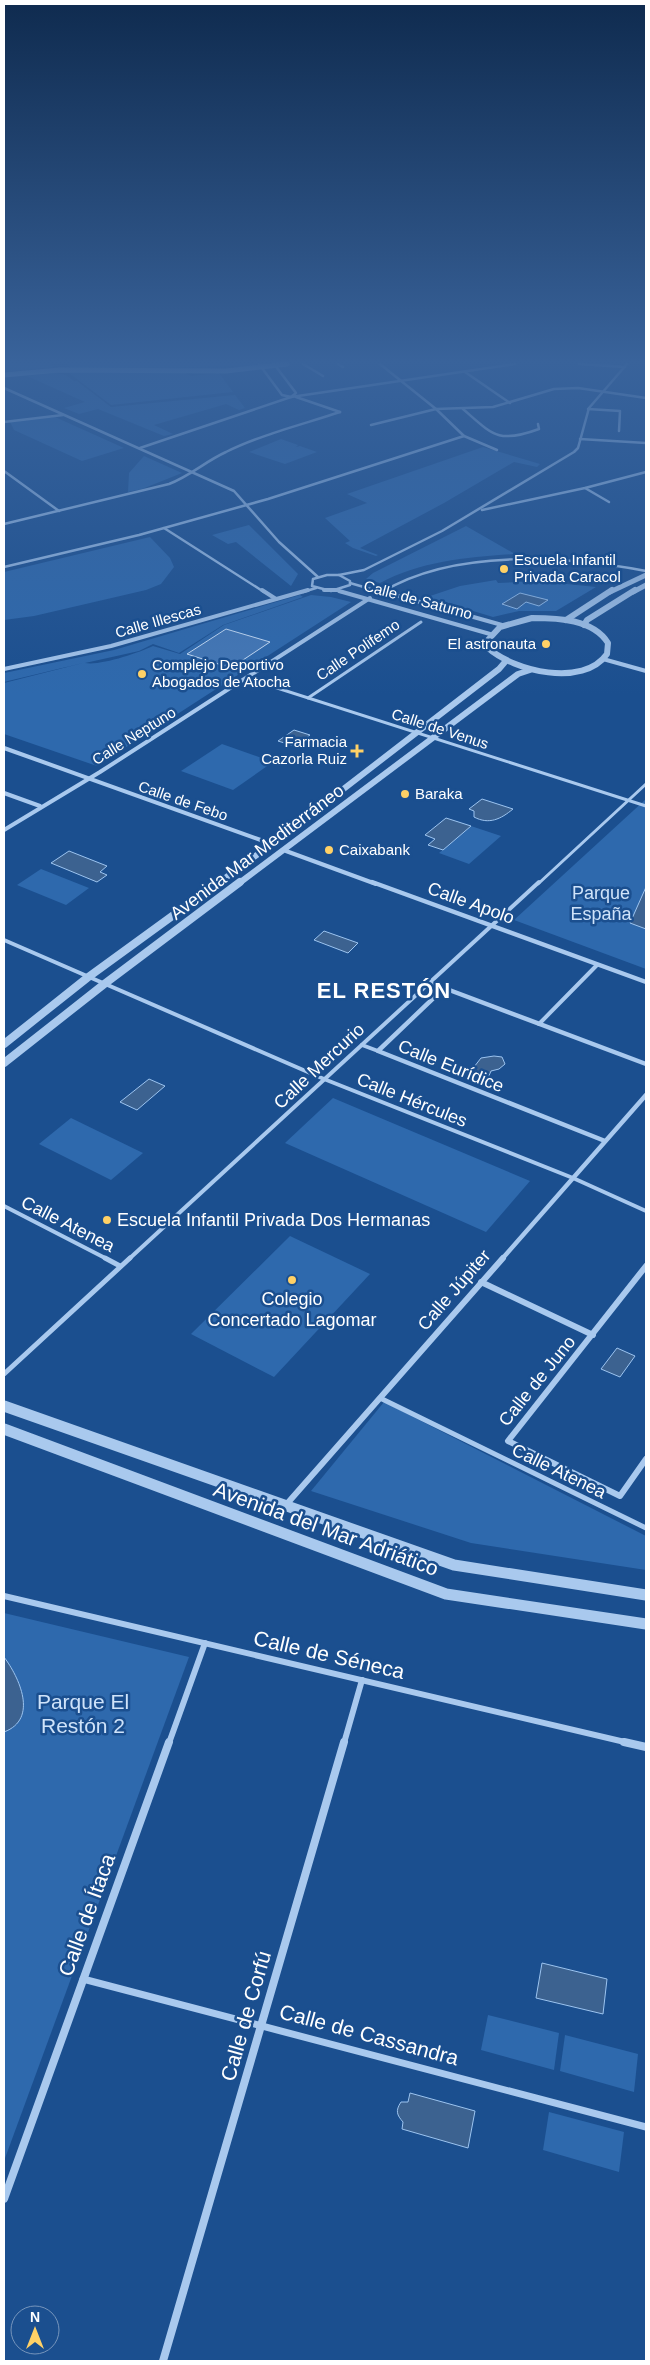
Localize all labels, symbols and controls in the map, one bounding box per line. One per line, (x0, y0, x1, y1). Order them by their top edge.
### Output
place label: Escuela Infantil Privada Caracol (514, 551, 621, 585)
marker: Escuela Infantil Privada Caracol (498, 563, 510, 575)
street label: Calle de Saturno (362, 577, 474, 622)
street label: Calle Illescas (113, 600, 203, 641)
street label: Calle Polifemo (313, 615, 403, 684)
place label: El astronauta (448, 635, 537, 652)
marker: El astronauta (540, 638, 552, 650)
place label: Complejo Deportivo Abogados de Atocha (152, 656, 291, 690)
marker: Complejo Deportivo Abogados de Atocha (136, 668, 148, 680)
street label: Calle Neptuno (89, 703, 179, 768)
street label: Calle de Venus (390, 705, 491, 752)
place label: Farmacia Cazorla Ruiz (261, 733, 348, 767)
marker: Farmacia Cazorla Ruiz (351, 745, 363, 757)
street label: Calle de Febo (136, 777, 230, 824)
street label: Avenida Mar Mediterráneo (166, 780, 348, 924)
place label: Baraka (415, 785, 463, 802)
marker: Baraka (399, 788, 411, 800)
place label: Caixabank (339, 841, 410, 858)
marker: Caixabank (323, 844, 335, 856)
street label: Calle Apolo (425, 878, 517, 928)
park label: Parque España (570, 883, 633, 924)
district label: EL RESTÓN (317, 978, 451, 1003)
street label: Calle Mercurio (270, 1019, 368, 1113)
street label: Calle Eurídice (395, 1036, 507, 1096)
street label: Calle Hércules (354, 1069, 470, 1131)
street label: Calle Atenea (18, 1192, 119, 1257)
place label: Escuela Infantil Privada Dos Hermanas (117, 1210, 430, 1230)
marker: Escuela Infantil Privada Dos Hermanas (101, 1214, 113, 1226)
street label: Calle Júpiter (414, 1246, 494, 1334)
marker: Colegio Concertado Lagomar (286, 1274, 298, 1286)
place label: Colegio Concertado Lagomar (207, 1289, 377, 1330)
street label: Calle de Juno (495, 1332, 579, 1430)
street label: Calle Atenea (509, 1440, 610, 1503)
street label: Avenida del Mar Adriático (211, 1477, 442, 1580)
street label: Calle de Séneca (251, 1626, 407, 1683)
park label: Parque El Restón 2 (37, 1690, 129, 1737)
street label: Calle de Ítaca (54, 1850, 119, 1979)
street label: Calle de Corfú (216, 1948, 275, 2084)
street label: Calle de Cassandra (277, 2000, 461, 2070)
north arrow (10, 2305, 60, 2355)
text: N (30, 2309, 40, 2325)

